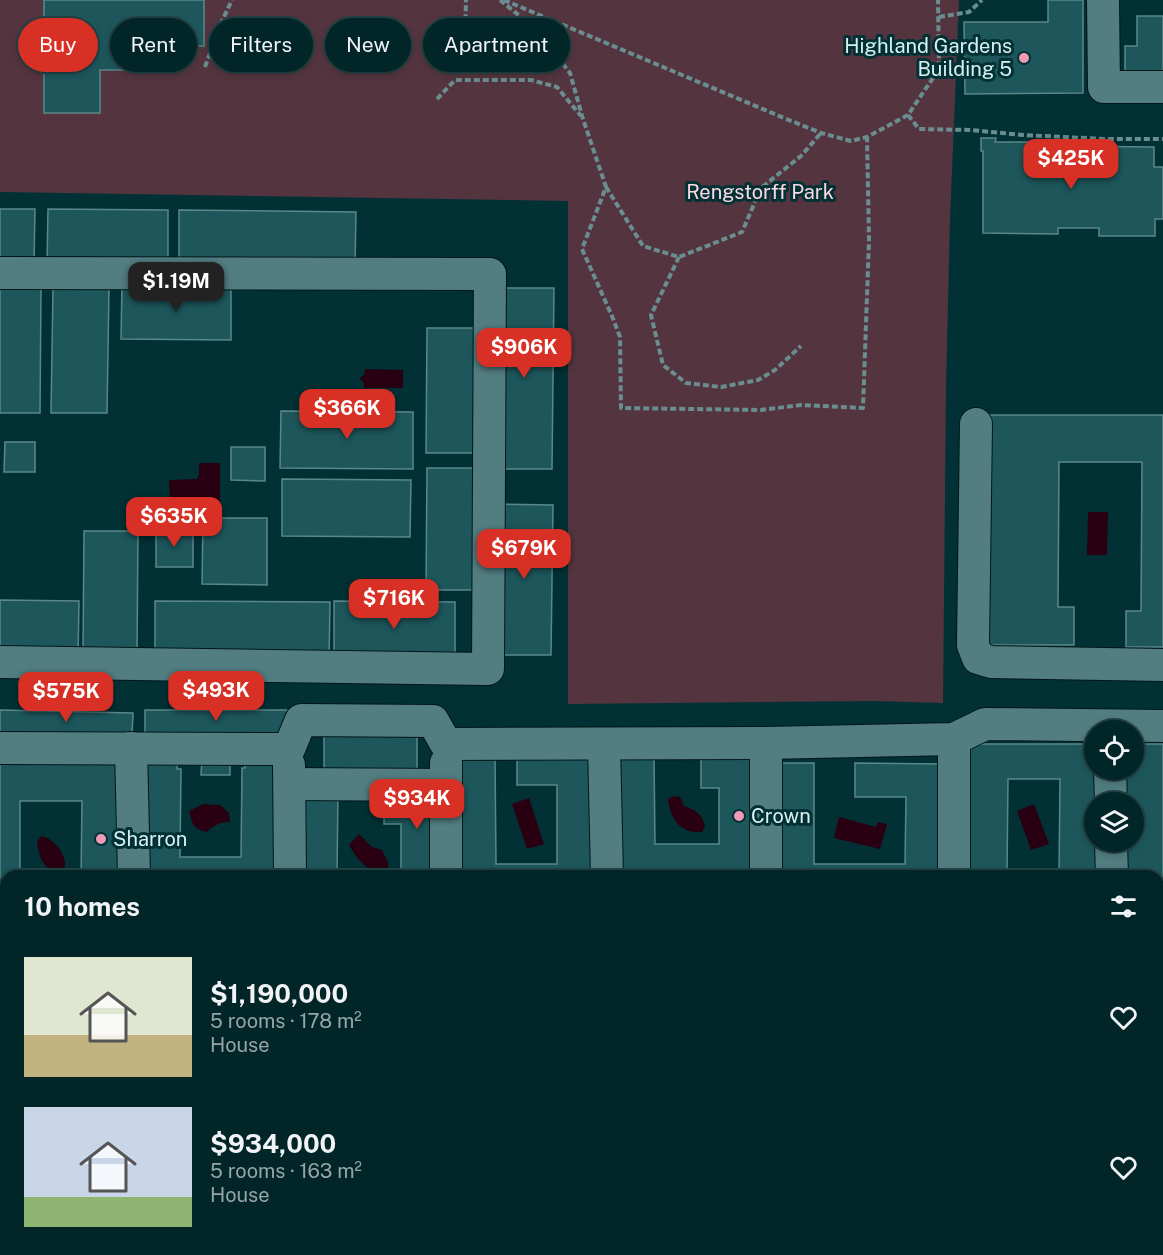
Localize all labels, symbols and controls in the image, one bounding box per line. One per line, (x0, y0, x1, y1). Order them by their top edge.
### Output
chip: Buy (18, 18, 98, 72)
chip: Rent (110, 18, 197, 72)
chip: Filters (209, 18, 313, 72)
chip: New (325, 18, 411, 72)
chip: Apartment (423, 18, 570, 72)
place label: Highland Gardens Building 5 (844, 34, 1012, 81)
marker: Highland Gardens Building 5 (1017, 51, 1031, 65)
pin: $425K (1029, 139, 1113, 190)
text: $425K (1037, 146, 1105, 170)
park label: Rengstorff Park (686, 180, 834, 204)
pin: $1.19M (127, 262, 225, 313)
text: $1.19M (142, 269, 210, 293)
pin: $906K (482, 328, 566, 379)
text: $906K (490, 335, 558, 359)
pin: $366K (305, 389, 389, 440)
text: $366K (313, 396, 381, 420)
pin: $635K (132, 497, 216, 548)
text: $635K (140, 504, 208, 528)
pin: $679K (482, 529, 566, 580)
text: $679K (491, 536, 557, 560)
pin: $716K (352, 579, 436, 630)
text: $716K (363, 586, 425, 610)
pin: $493K (174, 671, 258, 722)
pin: $575K (24, 672, 108, 723)
text: $493K (182, 678, 250, 702)
text: $575K (32, 679, 100, 703)
map controls (1084, 720, 1144, 852)
button: locate (1084, 720, 1144, 780)
pin: $934K (375, 779, 459, 830)
text: $934K (383, 786, 451, 810)
button: layers (1084, 792, 1144, 852)
place label: Crown (751, 804, 811, 828)
marker: Crown (732, 809, 746, 823)
place label: Sharron (113, 827, 187, 851)
marker: Sharron (94, 832, 108, 846)
icon: filters (1107, 890, 1140, 923)
text: 10 homes (24, 891, 140, 922)
text: $1,190,000 (210, 978, 348, 1009)
icon: home (72, 981, 144, 1053)
icon: heart (1107, 1001, 1140, 1034)
text: 5 rooms · 178 m² (210, 1009, 362, 1033)
text: House (210, 1033, 270, 1057)
text: $934,000 (210, 1128, 336, 1159)
icon: home (72, 1131, 144, 1203)
icon: heart (1107, 1151, 1140, 1184)
text: 5 rooms · 163 m² (210, 1159, 362, 1183)
text: House (210, 1183, 270, 1207)

